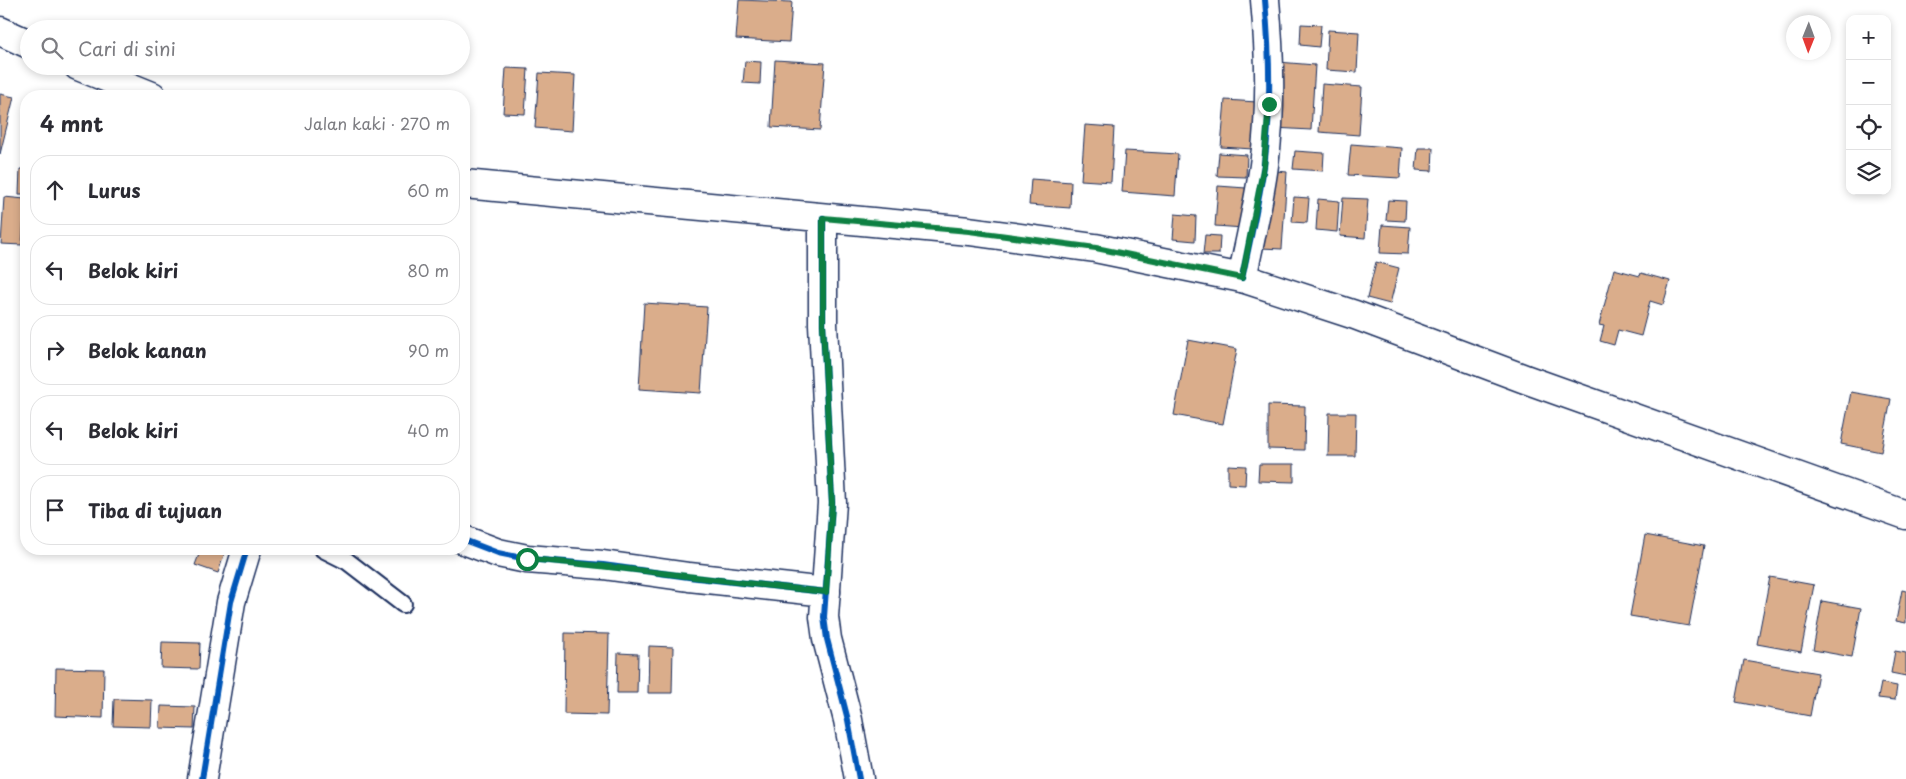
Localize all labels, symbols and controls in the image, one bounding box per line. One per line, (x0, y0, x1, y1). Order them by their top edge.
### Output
north arrow (1786, 15, 1831, 60)
map controls (1846, 15, 1891, 195)
button: + (1846, 15, 1891, 60)
search box (20, 20, 470, 75)
icon: search (38, 34, 66, 62)
text: Cari di sini (78, 34, 176, 62)
button: − (1846, 60, 1891, 105)
route end (1258, 93, 1281, 116)
button: locate (1846, 105, 1891, 150)
text: 4 mnt (40, 107, 104, 139)
text: Jalan kaki · 270 m (304, 111, 450, 135)
button: layers (1846, 150, 1891, 195)
icon: ahead (41, 176, 69, 204)
text: Lurus (88, 176, 141, 204)
text: 60 m (407, 178, 449, 202)
icon: left (41, 256, 69, 284)
text: Belok kiri (88, 256, 178, 284)
text: 80 m (407, 258, 449, 282)
icon: right (41, 336, 69, 364)
text: Belok kanan (88, 336, 207, 364)
text: 90 m (408, 338, 449, 362)
icon: left (41, 416, 69, 444)
text: Belok kiri (88, 416, 178, 444)
text: 40 m (407, 418, 449, 442)
icon: arrive (41, 496, 69, 524)
text: Tiba di tujuan (88, 496, 222, 524)
route start (516, 548, 539, 571)

